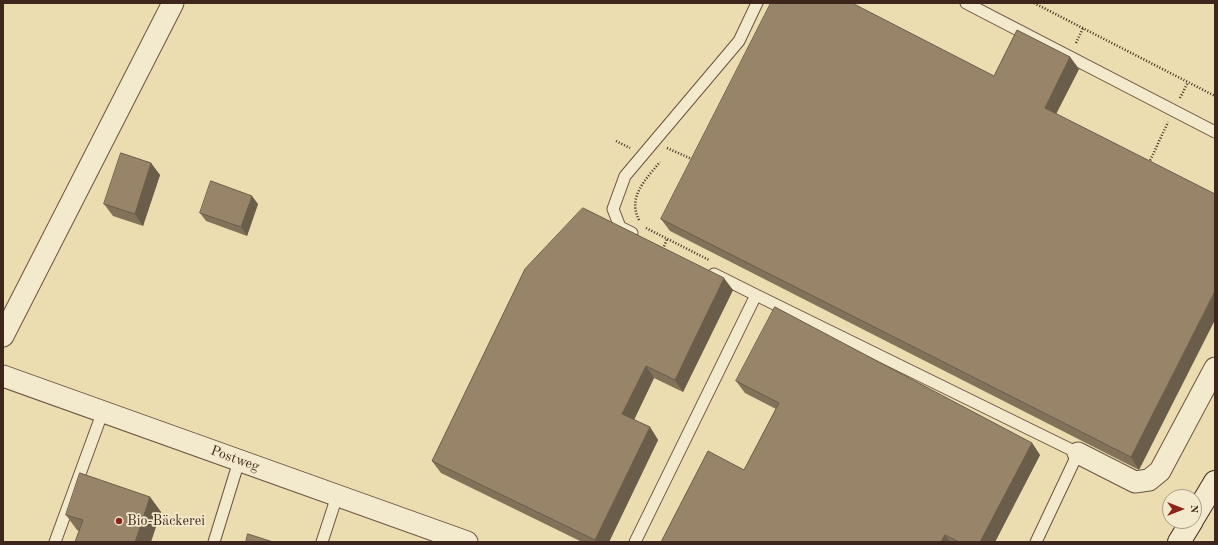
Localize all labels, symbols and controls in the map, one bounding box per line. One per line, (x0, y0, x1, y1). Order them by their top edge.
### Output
street label: Postweg (208, 442, 262, 476)
north arrow (1162, 489, 1202, 529)
text: N (1188, 505, 1199, 513)
place label: Bio-Bäckerei (127, 513, 205, 529)
marker: Bio-Bäckerei (114, 516, 124, 526)

